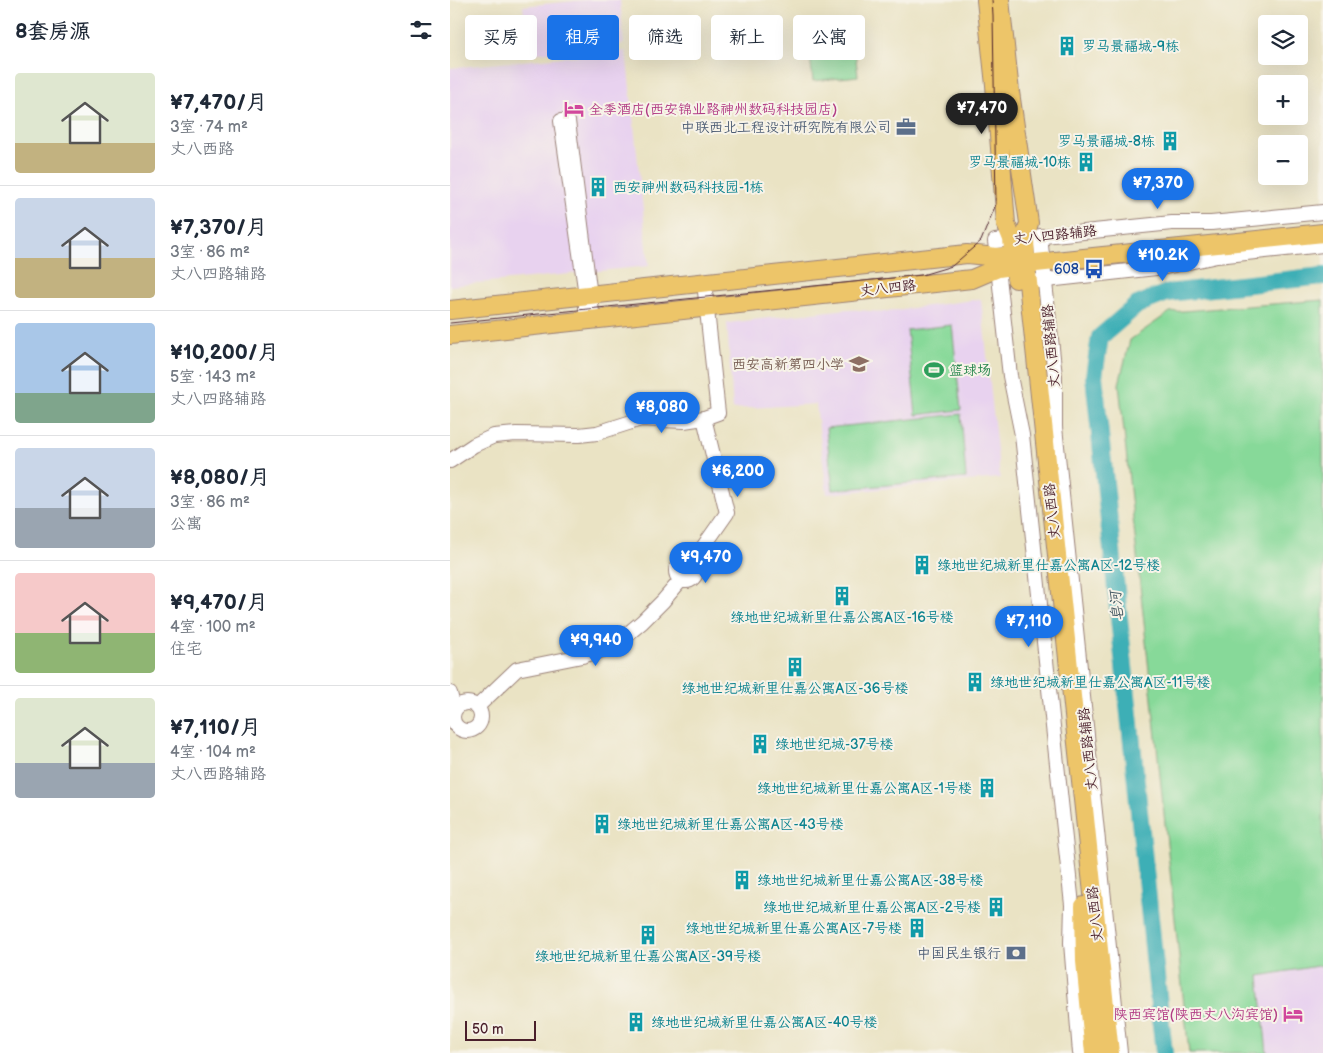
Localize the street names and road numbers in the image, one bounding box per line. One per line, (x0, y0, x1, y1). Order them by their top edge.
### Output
street label: 丈八四路辅路 (1012, 222, 1098, 248)
street label: 丈八四路 (859, 277, 917, 299)
street label: 丈八西路辅路 (1039, 303, 1063, 389)
street label: 丈八西路 (1041, 482, 1063, 540)
street label: 丈八西路辅路 (1075, 706, 1101, 792)
street label: 丈八西路 (1084, 885, 1106, 943)

